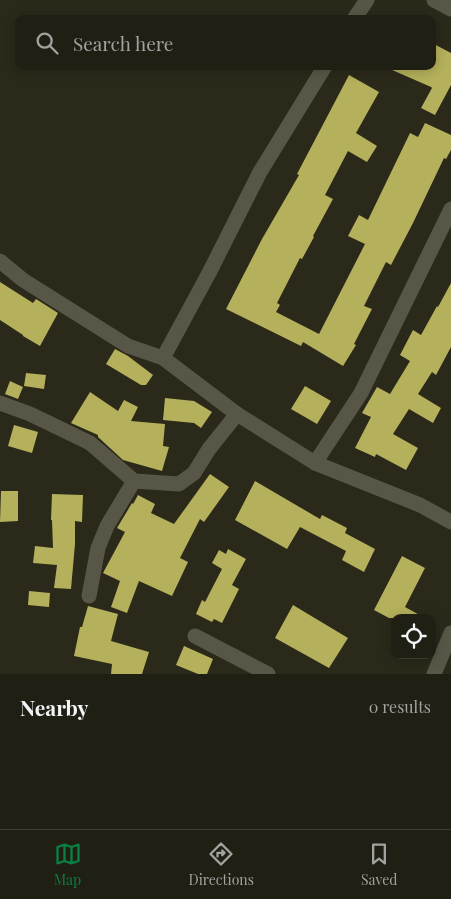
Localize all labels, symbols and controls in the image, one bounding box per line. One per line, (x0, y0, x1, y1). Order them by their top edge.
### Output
search box (15, 15, 436, 70)
icon: search (33, 29, 61, 57)
text: Search here (73, 30, 173, 56)
map controls (391, 614, 436, 659)
button: locate (391, 614, 436, 659)
text: Nearby (20, 693, 89, 721)
text: 0 results (369, 696, 431, 717)
tab: Map (54, 840, 82, 889)
tab: Directions (189, 840, 254, 889)
tab: Saved (361, 840, 397, 889)

